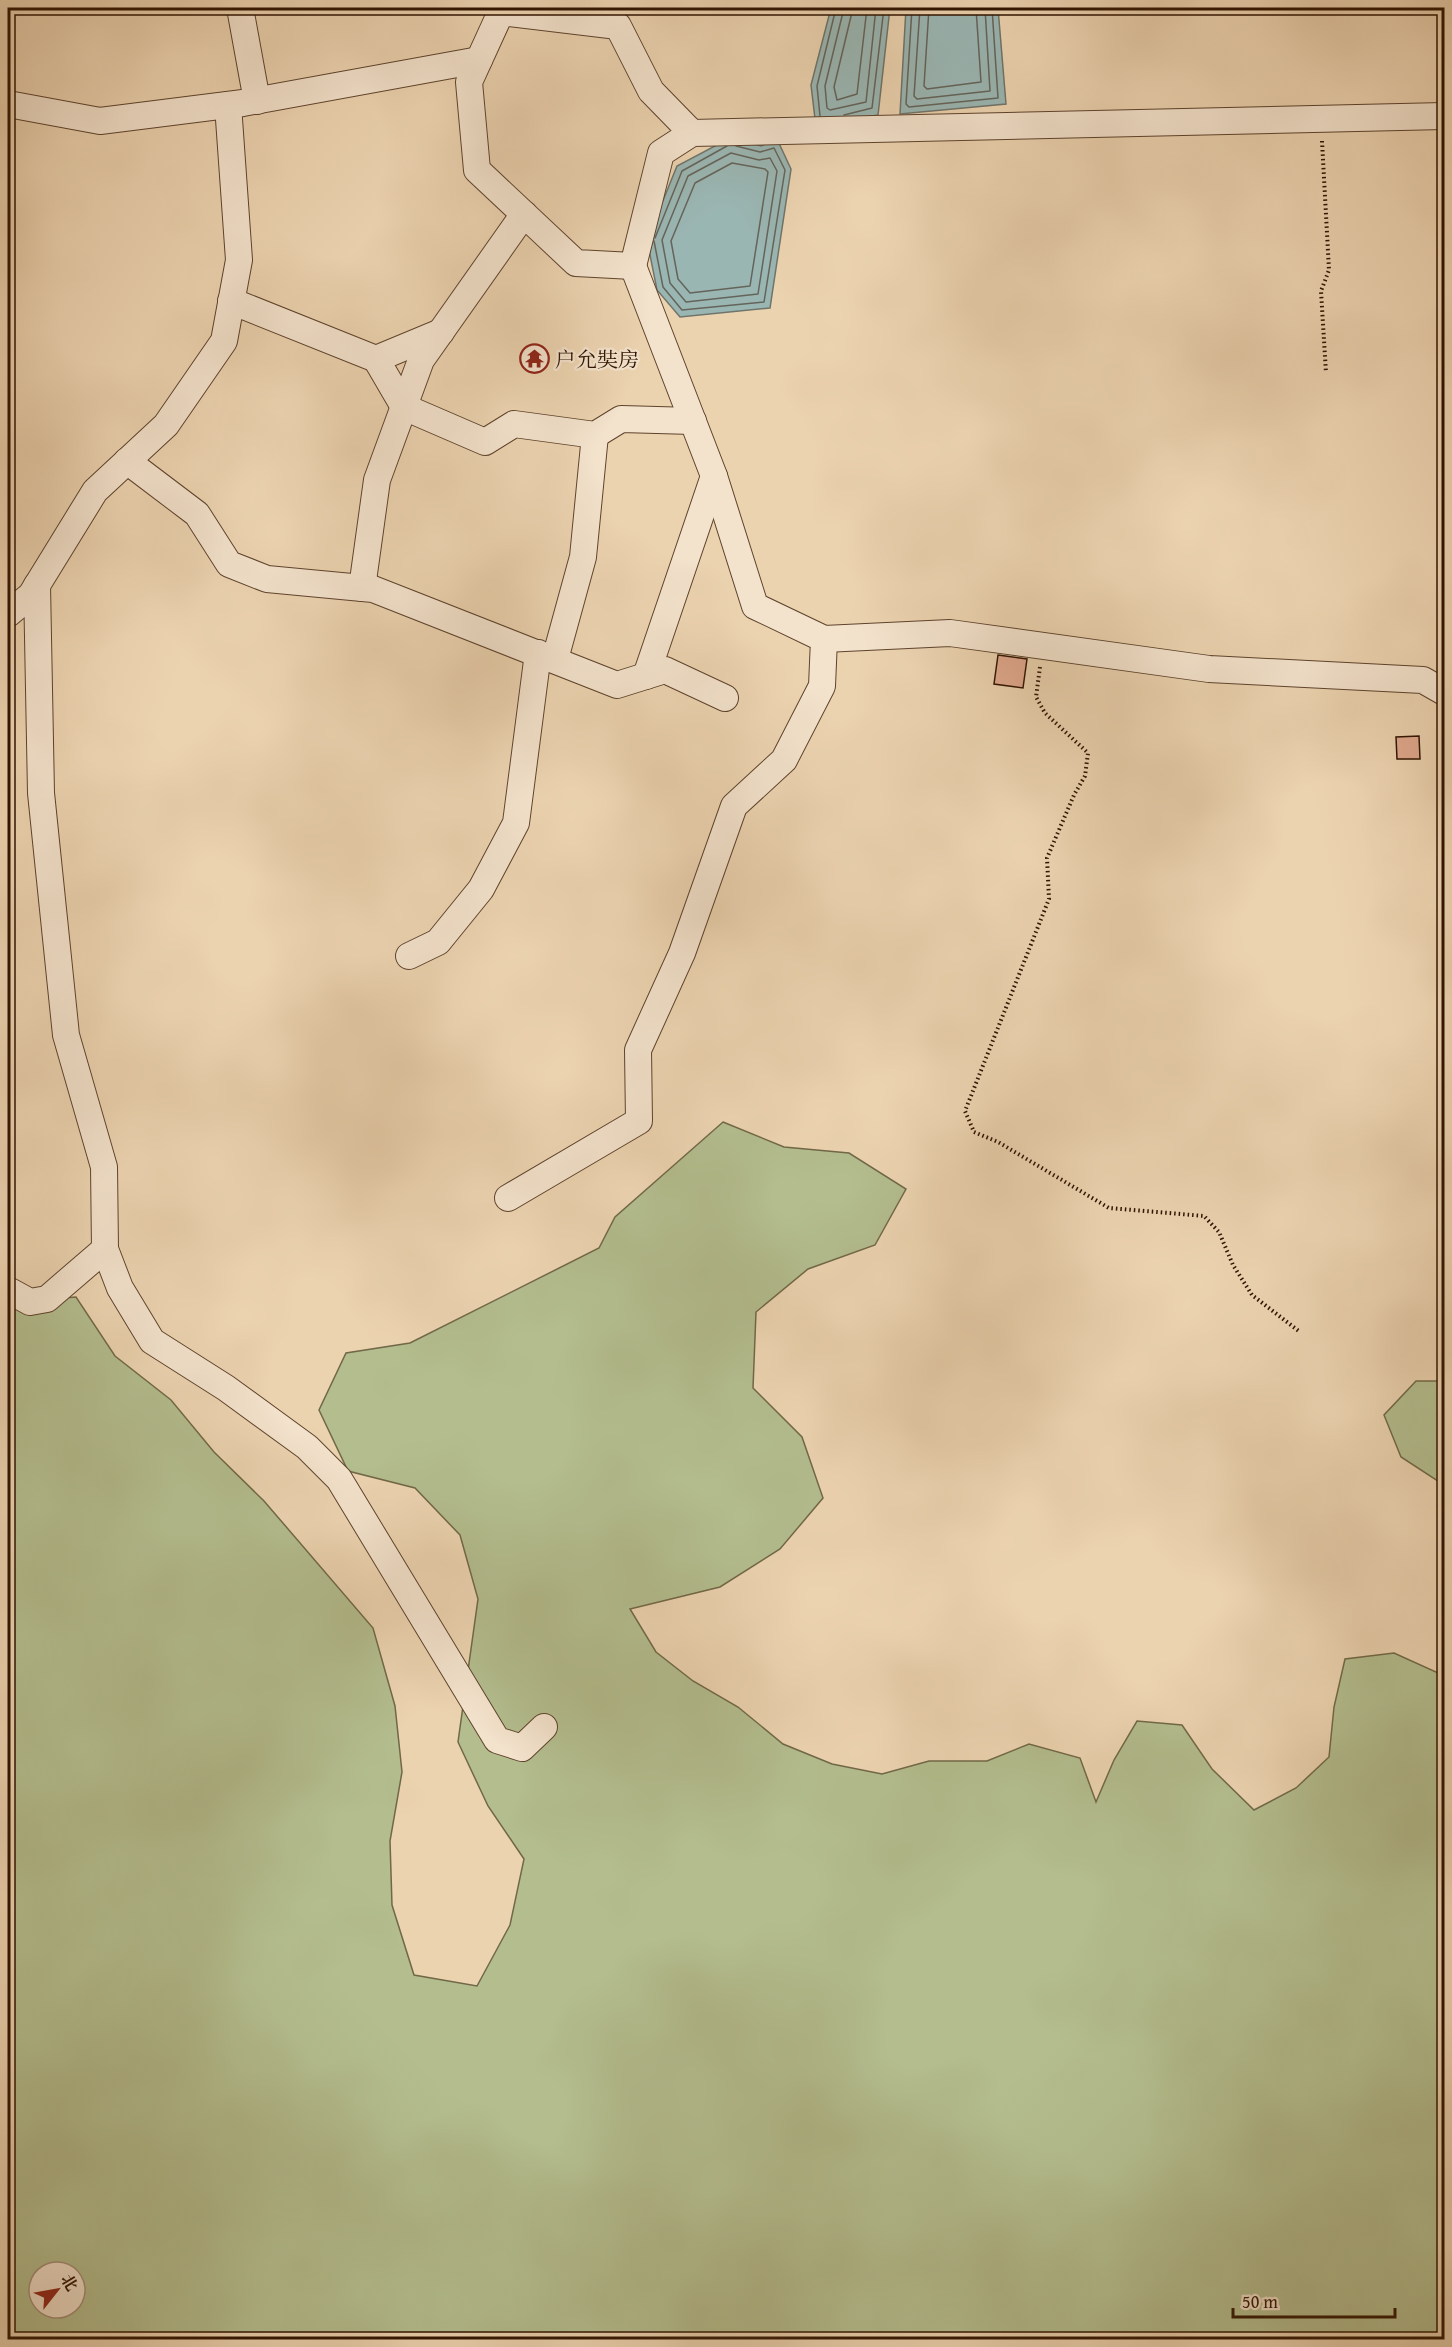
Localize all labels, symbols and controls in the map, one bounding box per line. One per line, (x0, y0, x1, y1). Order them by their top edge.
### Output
temple icon: 户允奘房 (518, 343, 550, 375)
place label: 户允奘房 (555, 344, 639, 375)
north arrow (27, 2260, 87, 2320)
text: 北 (55, 2269, 84, 2295)
scale bar (1233, 2281, 1395, 2319)
text: 50 m (1242, 2288, 1278, 2315)

